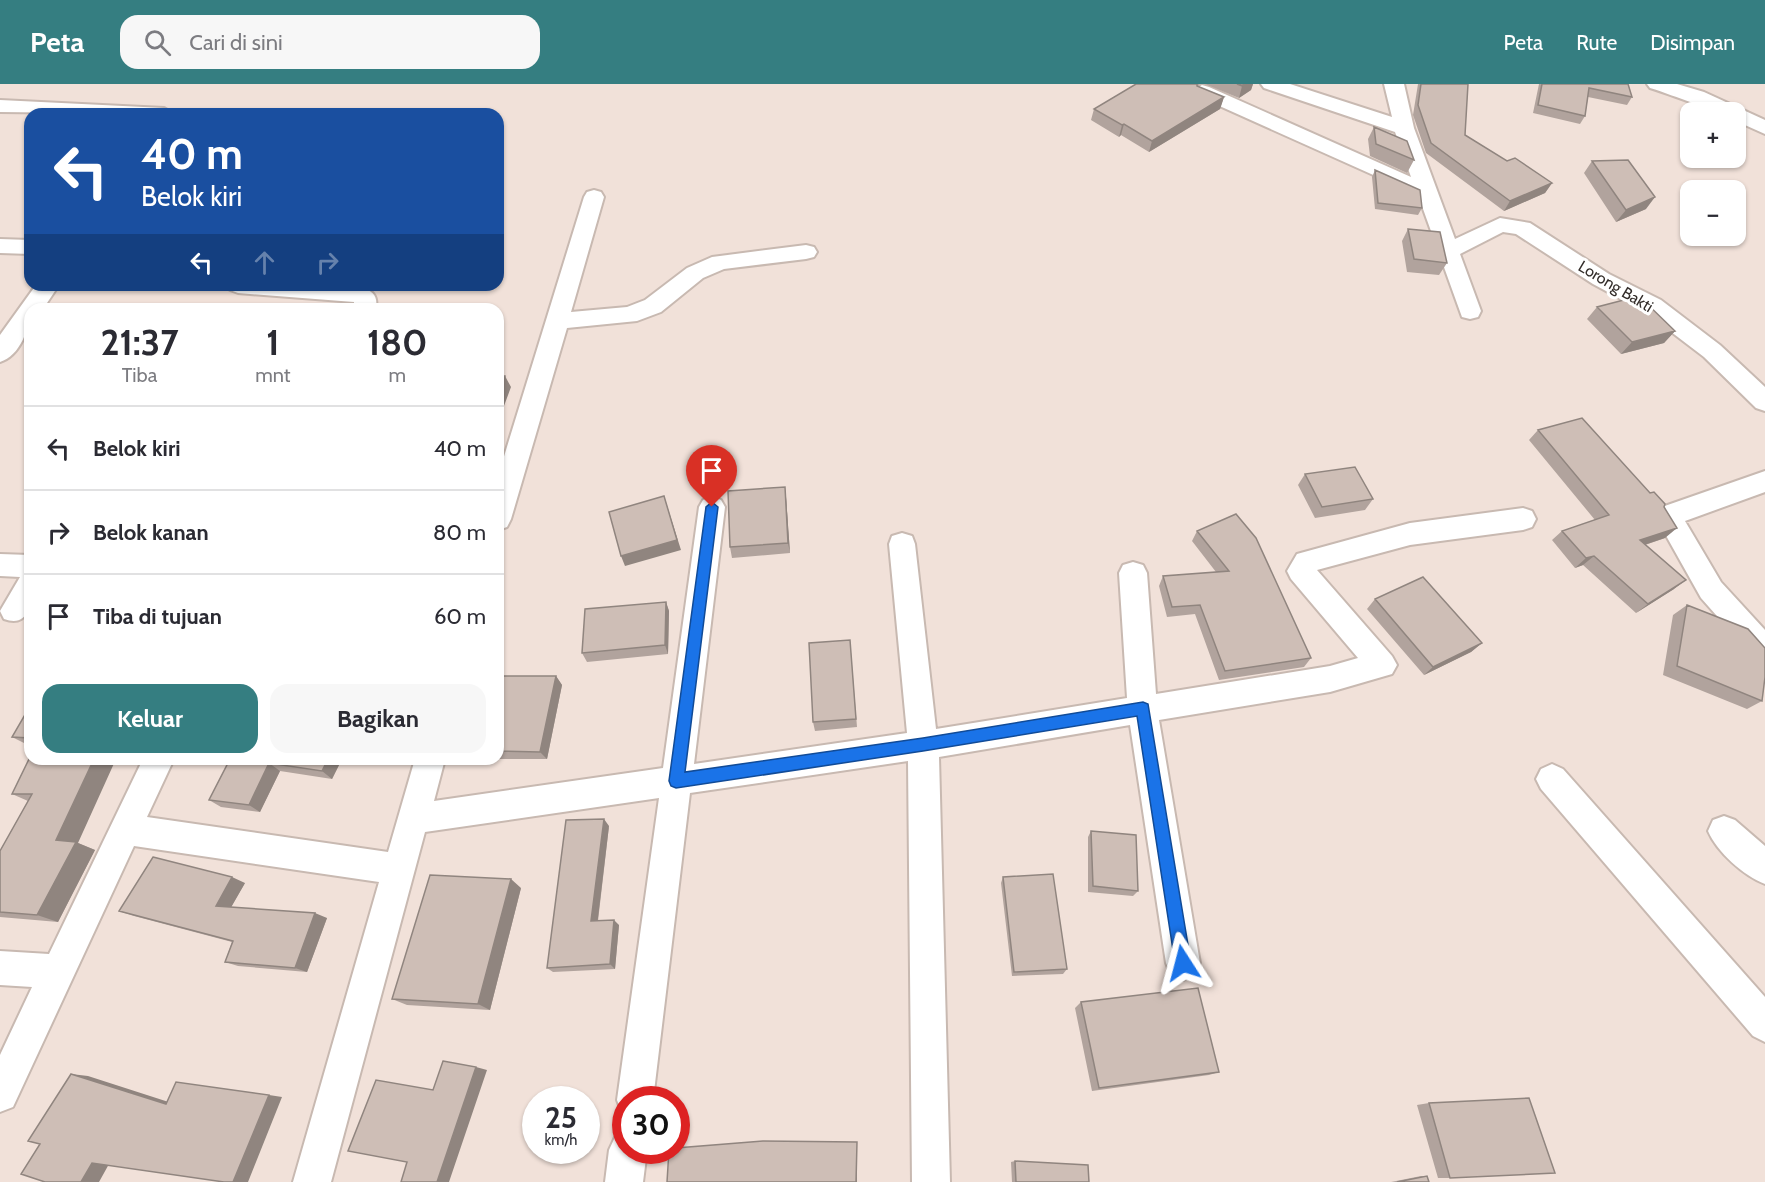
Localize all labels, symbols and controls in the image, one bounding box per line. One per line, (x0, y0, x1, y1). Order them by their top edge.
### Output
search box (120, 15, 540, 69)
text: Peta (30, 25, 84, 59)
icon: search (141, 26, 174, 59)
text: Cari di sini (189, 29, 283, 56)
text: Peta (1504, 30, 1543, 55)
text: Rute (1576, 30, 1617, 55)
text: Disimpan (1650, 30, 1735, 55)
map controls (1680, 102, 1746, 246)
button: + (1680, 102, 1746, 168)
text: 40 m (141, 128, 243, 180)
icon: left (42, 132, 120, 210)
text: Belok kiri (141, 180, 242, 213)
button: − (1680, 180, 1746, 246)
icon: left (185, 246, 218, 279)
icon: ahead (248, 246, 281, 279)
icon: right (311, 246, 344, 279)
street label: Lorong Bakti (1575, 257, 1657, 316)
text: 21:37 (101, 320, 179, 364)
text: 1 (266, 320, 279, 364)
text: 180 (367, 320, 427, 364)
text: Tiba (122, 363, 157, 387)
text: mnt (255, 363, 290, 387)
text: m (388, 363, 406, 387)
icon: left (42, 432, 75, 465)
text: Belok kiri (93, 435, 180, 462)
text: 40 m (434, 435, 486, 462)
pin (686, 445, 737, 507)
icon: arrive (695, 454, 728, 487)
icon: right (42, 516, 75, 549)
text: Belok kanan (93, 519, 209, 546)
text: 80 m (433, 519, 486, 546)
icon: arrive (42, 600, 75, 633)
text: Tiba di tujuan (93, 603, 222, 630)
text: 60 m (434, 603, 486, 630)
button: Keluar (42, 684, 258, 753)
button: Bagikan (270, 684, 486, 753)
position arrow (1151, 931, 1215, 995)
speed limit sign: 30 (612, 1086, 690, 1164)
text: 25 (545, 1099, 577, 1136)
text: km/h (545, 1131, 577, 1149)

